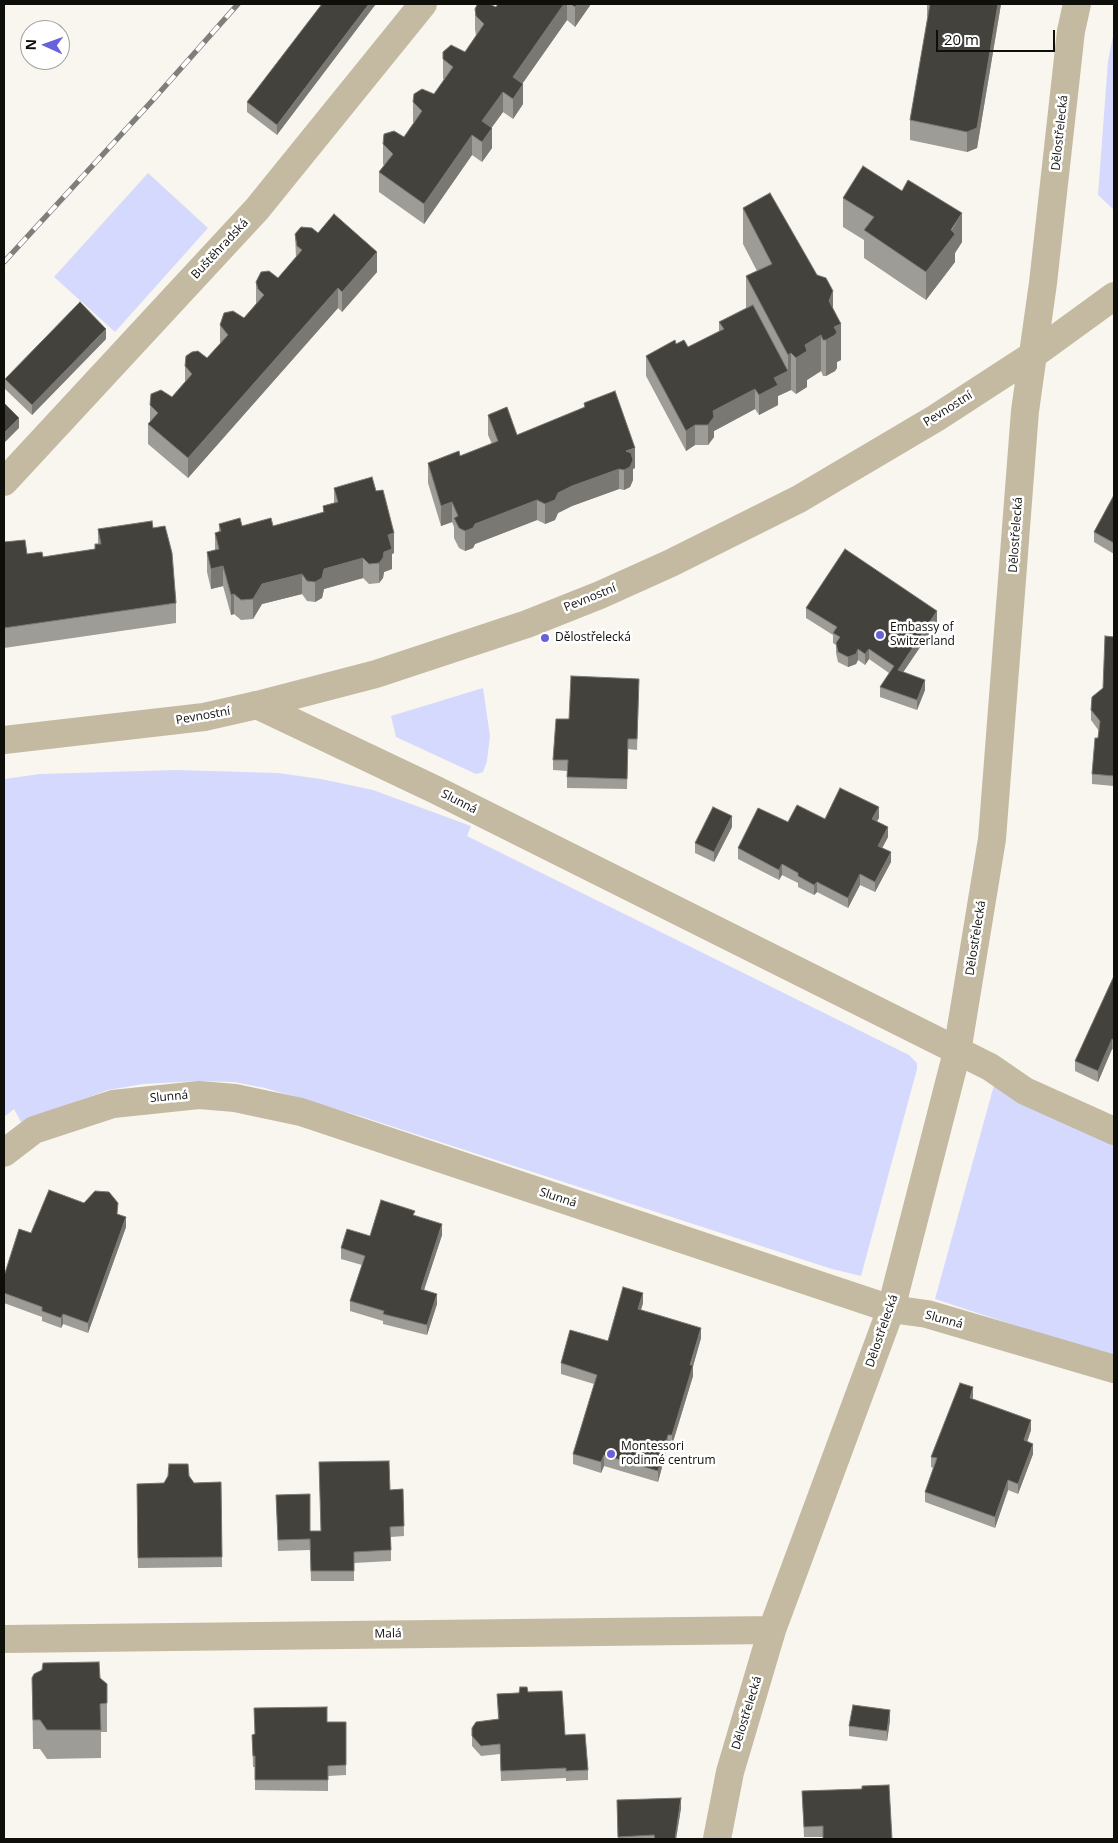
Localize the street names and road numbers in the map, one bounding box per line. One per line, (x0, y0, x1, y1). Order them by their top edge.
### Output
street label: Dělostřelecká (1049, 95, 1071, 171)
street label: Buštěhradská (189, 216, 251, 282)
street label: Pevnostní (921, 388, 975, 430)
street label: Dělostřelecká (1006, 497, 1026, 573)
street label: Pevnostní (562, 581, 618, 615)
street label: Pevnostní (175, 704, 231, 728)
street label: Slunná (439, 787, 479, 817)
street label: Dělostřelecká (963, 899, 989, 977)
street label: Slunná (149, 1088, 189, 1106)
street label: Slunná (538, 1185, 578, 1211)
street label: Dělostřelecká (863, 1293, 901, 1369)
street label: Slunná (924, 1308, 964, 1332)
street label: Malá (374, 1627, 402, 1641)
street label: Dělostřelecká (729, 1675, 765, 1751)

